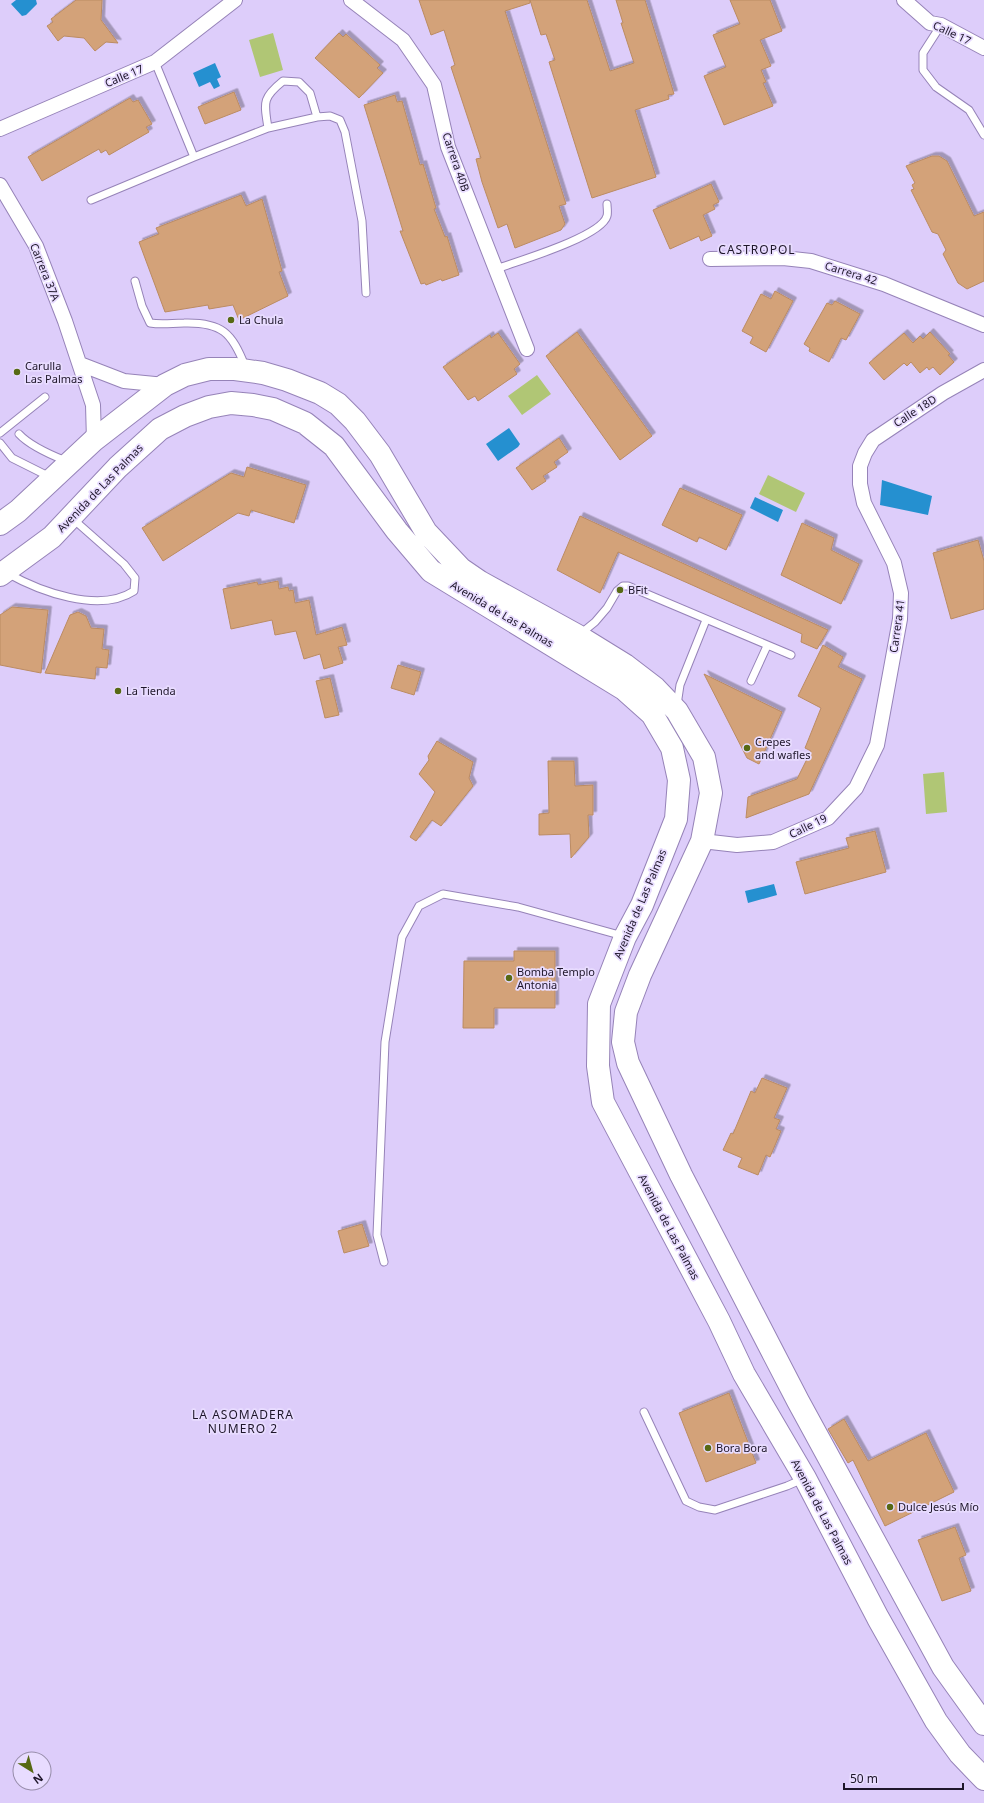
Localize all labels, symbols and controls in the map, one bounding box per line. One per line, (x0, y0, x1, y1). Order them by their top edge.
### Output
street label: Calle 17 (931, 17, 974, 48)
street label: Calle 17 (102, 61, 145, 90)
street label: Carrera 40B (439, 130, 474, 193)
street label: Carrera 37A (27, 241, 64, 304)
district label: CASTROPOL (718, 241, 796, 258)
street label: Carrera 42 (823, 257, 879, 288)
place label: La Chula (239, 312, 283, 327)
marker: La Chula (226, 315, 236, 325)
place label: Carulla Las Palmas (25, 358, 82, 386)
marker: Carulla Las Palmas (12, 367, 22, 377)
street label: Calle 18D (890, 391, 939, 430)
street label: Avenida de Las Palmas (53, 440, 146, 535)
street label: Avenida de Las Palmas (448, 577, 556, 650)
place label: BFit (628, 582, 648, 597)
marker: BFit (615, 585, 625, 595)
street label: Carrera 41 (885, 598, 908, 654)
place label: La Tienda (126, 683, 176, 698)
marker: La Tienda (113, 686, 123, 696)
place label: Crepes and wafles (755, 734, 811, 762)
marker: Crepes and wafles (742, 743, 752, 753)
street label: Calle 19 (786, 810, 829, 841)
street label: Avenida de Las Palmas (610, 847, 669, 961)
place label: Bomba Templo Antonia (517, 964, 595, 992)
marker: Bomba Templo Antonia (504, 973, 514, 983)
street label: Avenida de Las Palmas (635, 1171, 704, 1282)
district label: LA ASOMADERA NUMERO 2 (192, 1406, 294, 1437)
place label: Bora Bora (716, 1440, 767, 1455)
marker: Bora Bora (703, 1443, 713, 1453)
street label: Avenida de Las Palmas (788, 1456, 857, 1567)
place label: Dulce Jesús Mío (898, 1499, 979, 1514)
marker: Dulce Jesús Mío (885, 1502, 895, 1512)
north arrow (12, 1751, 52, 1791)
scale bar (844, 1765, 963, 1791)
text: 50 m (850, 1770, 878, 1787)
text: N (30, 1771, 46, 1788)

